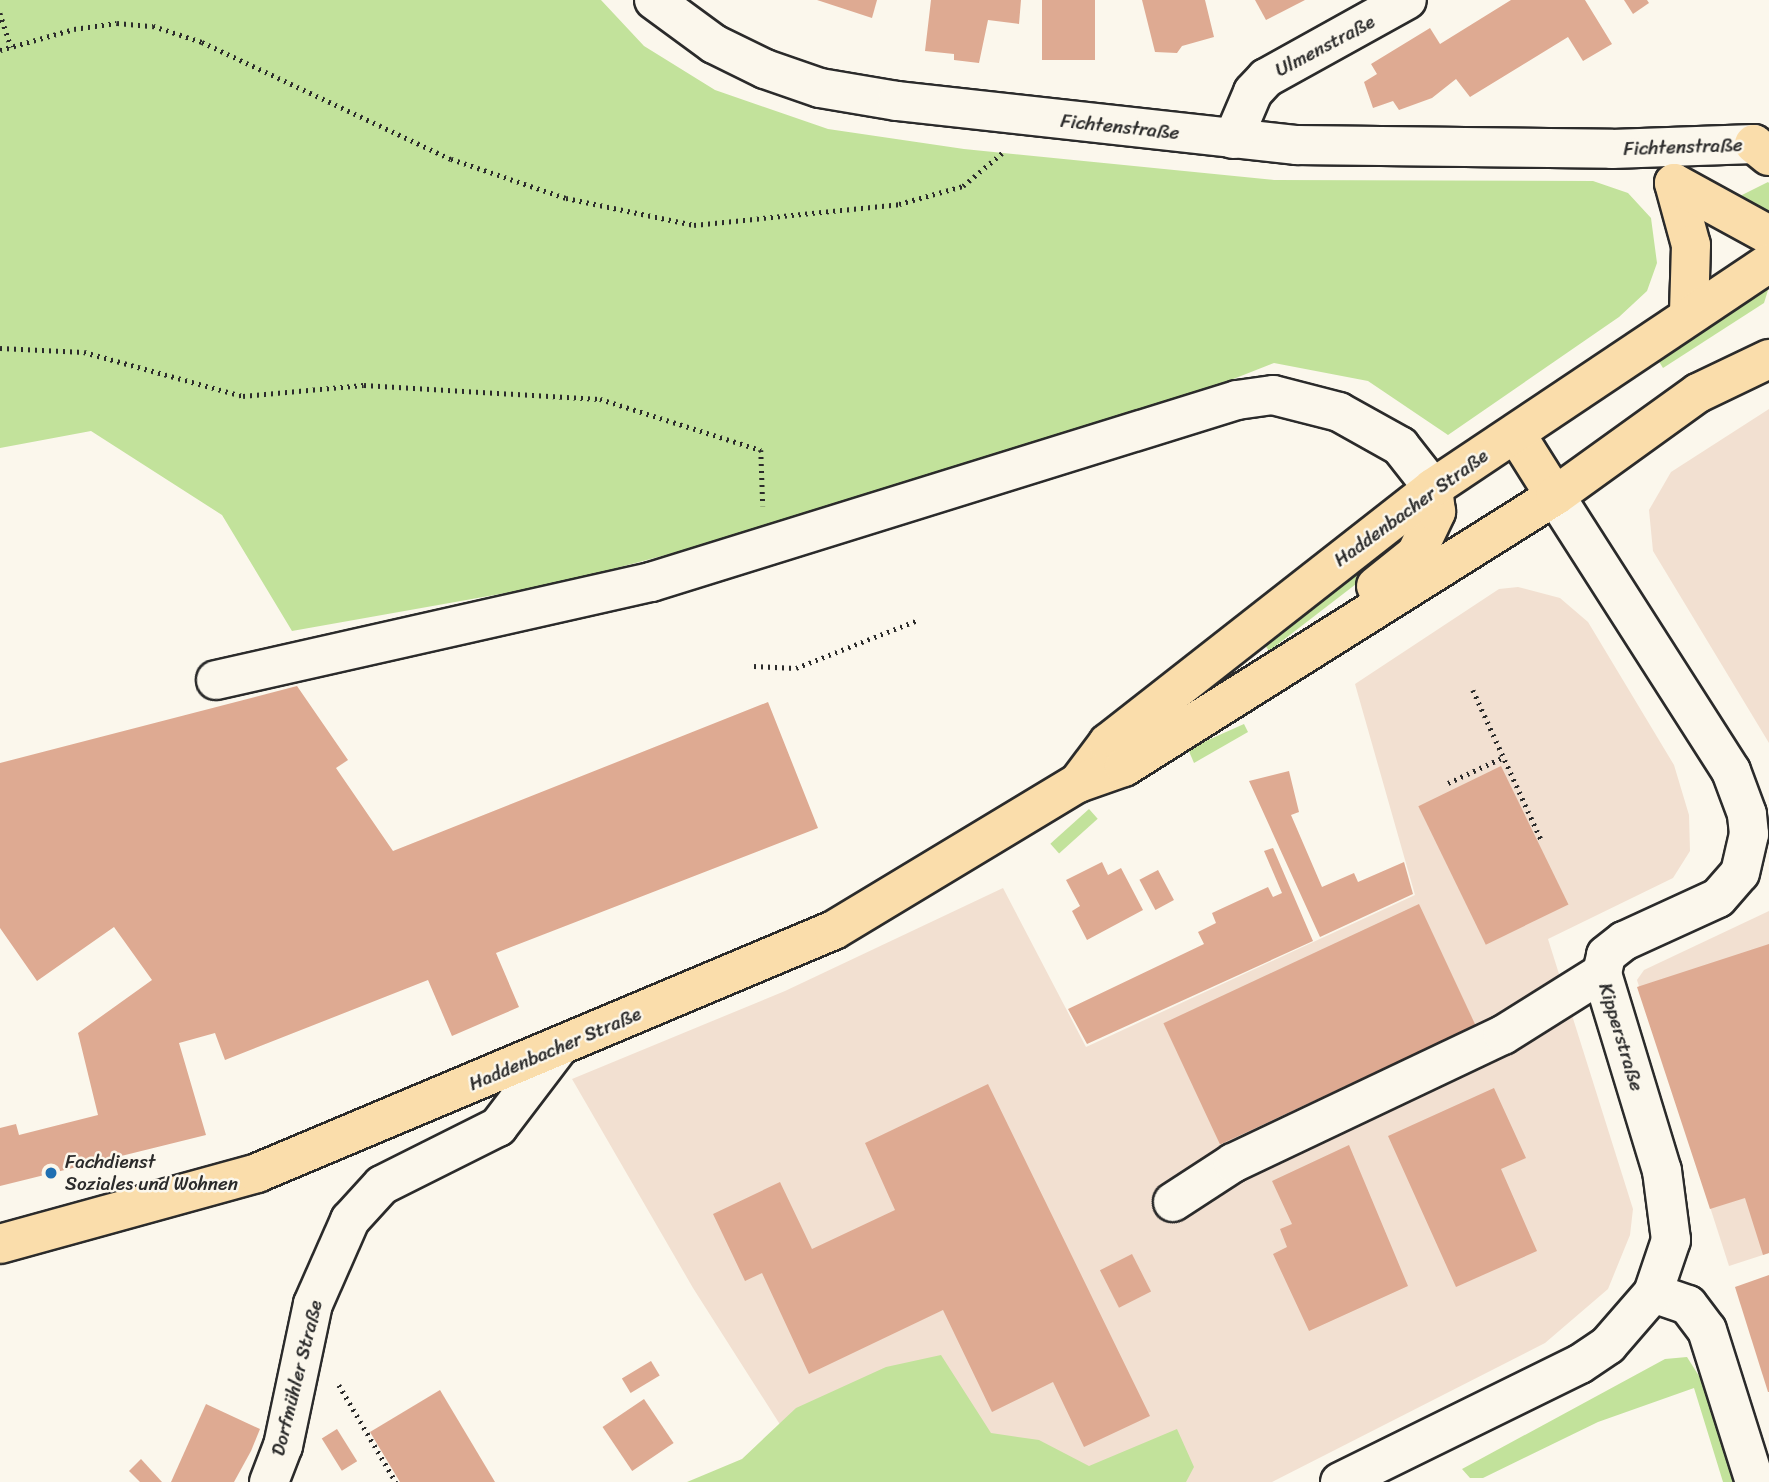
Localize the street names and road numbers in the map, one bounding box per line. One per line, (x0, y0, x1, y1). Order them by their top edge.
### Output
street label: Ulmenstraße (1271, 10, 1379, 82)
street label: Fichtenstraße (1059, 109, 1181, 145)
street label: Fichtenstraße (1623, 134, 1743, 160)
street label: Haddenbacher Straße (1329, 444, 1493, 572)
street label: Kipperstraße (1594, 980, 1648, 1094)
street label: Haddenbacher Straße (465, 1002, 645, 1096)
street label: Dorfmühler Straße (267, 1298, 327, 1458)

